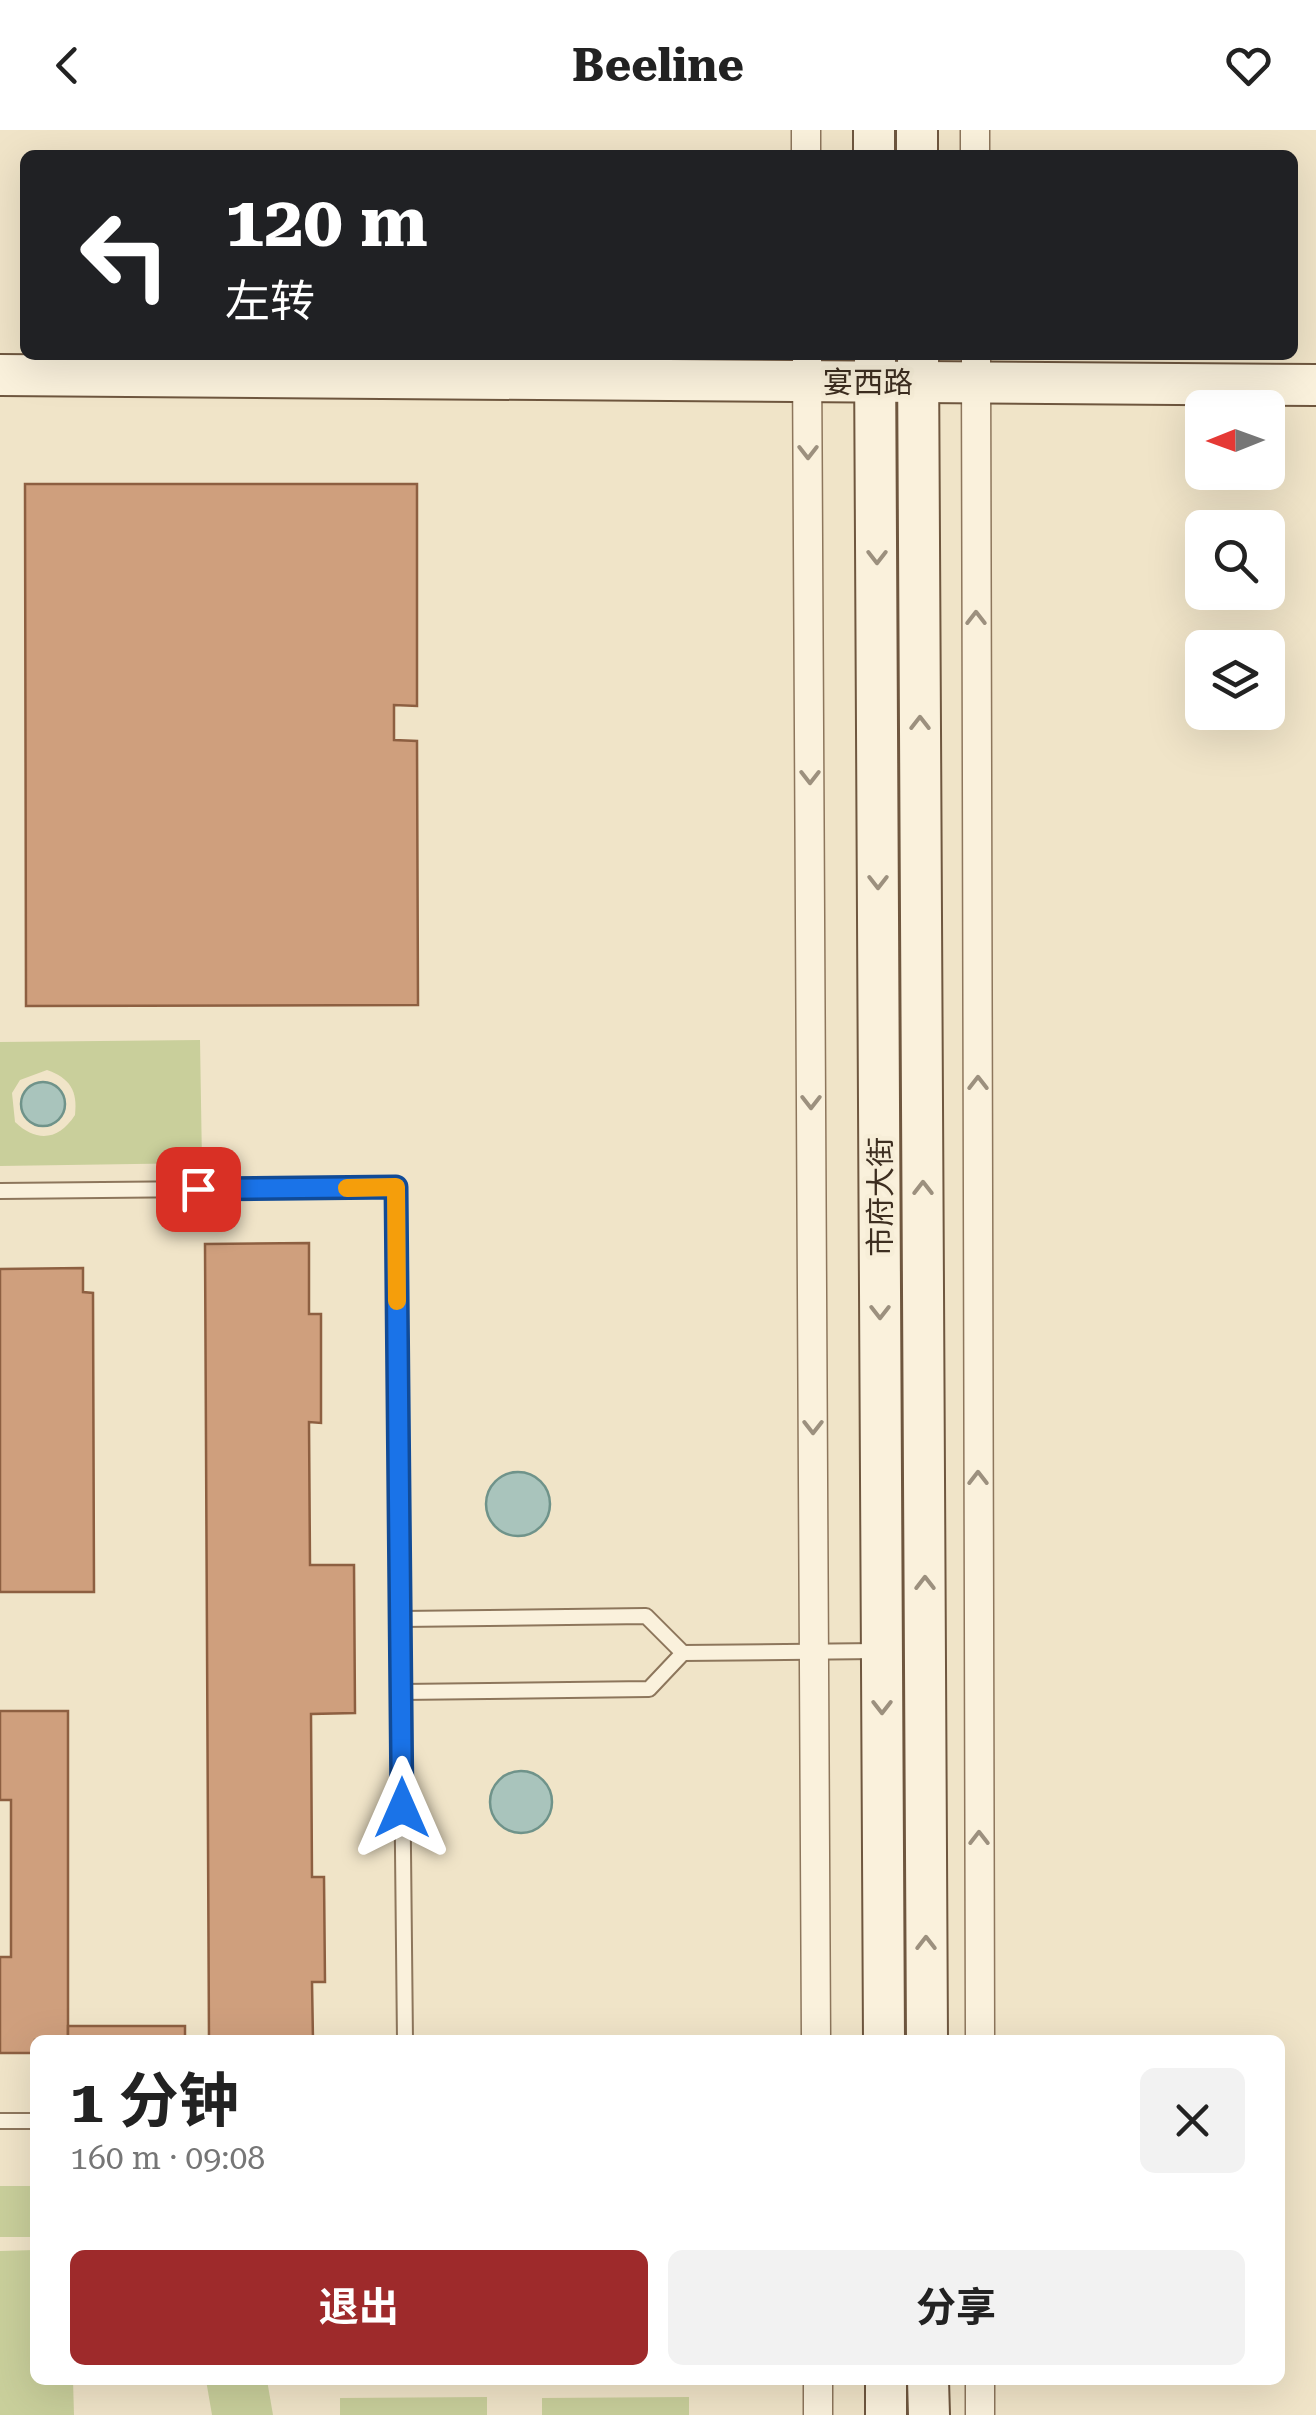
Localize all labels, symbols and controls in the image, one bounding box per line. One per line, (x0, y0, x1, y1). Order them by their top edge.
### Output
icon: back (40, 38, 95, 93)
icon: heart (1221, 38, 1276, 93)
text: Beeline (572, 39, 744, 92)
text: 120 m (225, 181, 428, 263)
icon: left (60, 190, 190, 320)
text: 左转 (225, 275, 315, 328)
street label: 宴西路 (823, 365, 913, 400)
north arrow (1185, 390, 1285, 490)
map controls (1185, 390, 1285, 730)
one-way arrow (797, 446, 819, 461)
button: search (1185, 510, 1285, 610)
one-way arrow (866, 550, 887, 566)
one-way arrow (966, 609, 987, 625)
button: layers (1185, 630, 1285, 730)
one-way arrow (909, 714, 931, 730)
one-way arrow (799, 770, 820, 786)
one-way arrow (867, 876, 889, 891)
one-way arrow (967, 1074, 988, 1090)
one-way arrow (800, 1096, 822, 1111)
street label: 市府大街 (863, 1137, 898, 1257)
pin (156, 1147, 241, 1232)
icon: arrive (171, 1162, 226, 1217)
one-way arrow (912, 1179, 933, 1195)
one-way arrow (870, 1305, 891, 1321)
one-way arrow (802, 1420, 824, 1436)
one-way arrow (967, 1469, 989, 1484)
one-way arrow (914, 1574, 935, 1590)
one-way arrow (872, 1700, 893, 1716)
position arrow (350, 1756, 454, 1860)
one-way arrow (968, 1829, 990, 1844)
one-way arrow (915, 1934, 937, 1950)
text: 1 分钟 (70, 2066, 239, 2137)
button: close (1140, 2068, 1245, 2173)
text: 160 m · 09:08 (70, 2139, 265, 2177)
button: 退出 (70, 2250, 648, 2365)
button: 分享 (668, 2250, 1245, 2365)

